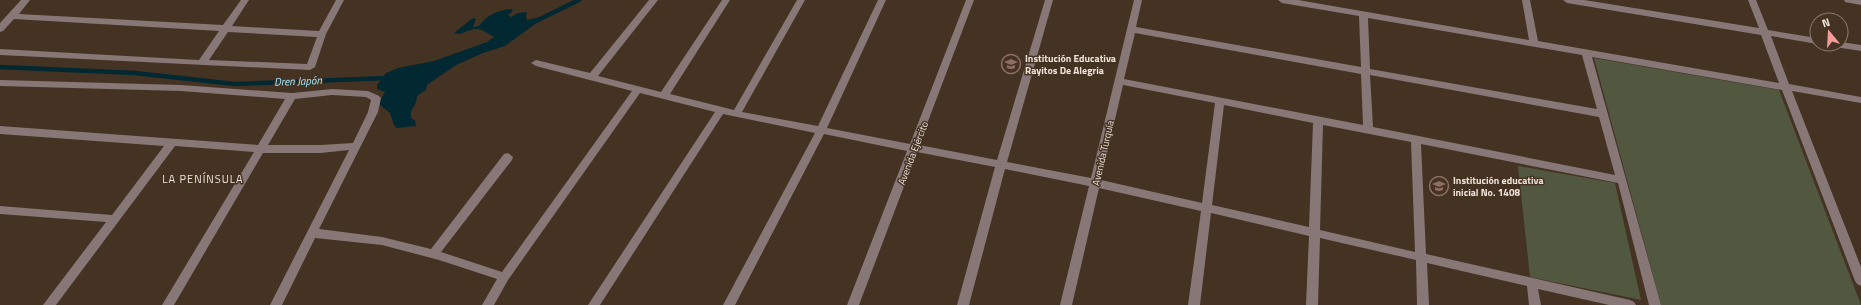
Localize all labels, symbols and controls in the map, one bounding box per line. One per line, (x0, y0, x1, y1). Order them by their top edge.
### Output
north arrow (1809, 12, 1849, 52)
text: N (1820, 14, 1832, 31)
place label: Institución Educativa Rayitos De Alegria (1025, 51, 1116, 78)
school or university icon: Institución Educativa Rayitos De Alegria (1000, 53, 1022, 75)
water label: Dren Japón (274, 72, 323, 90)
street label: Avenida Ejército (894, 119, 932, 187)
street label: Avenida Turquía (1088, 119, 1118, 187)
district label: LA PENÍNSULA (162, 171, 244, 187)
place label: Institución educativa inicial No. 1408 (1453, 173, 1544, 200)
school or university icon: Institución educativa inicial No. 1408 (1428, 175, 1450, 197)

